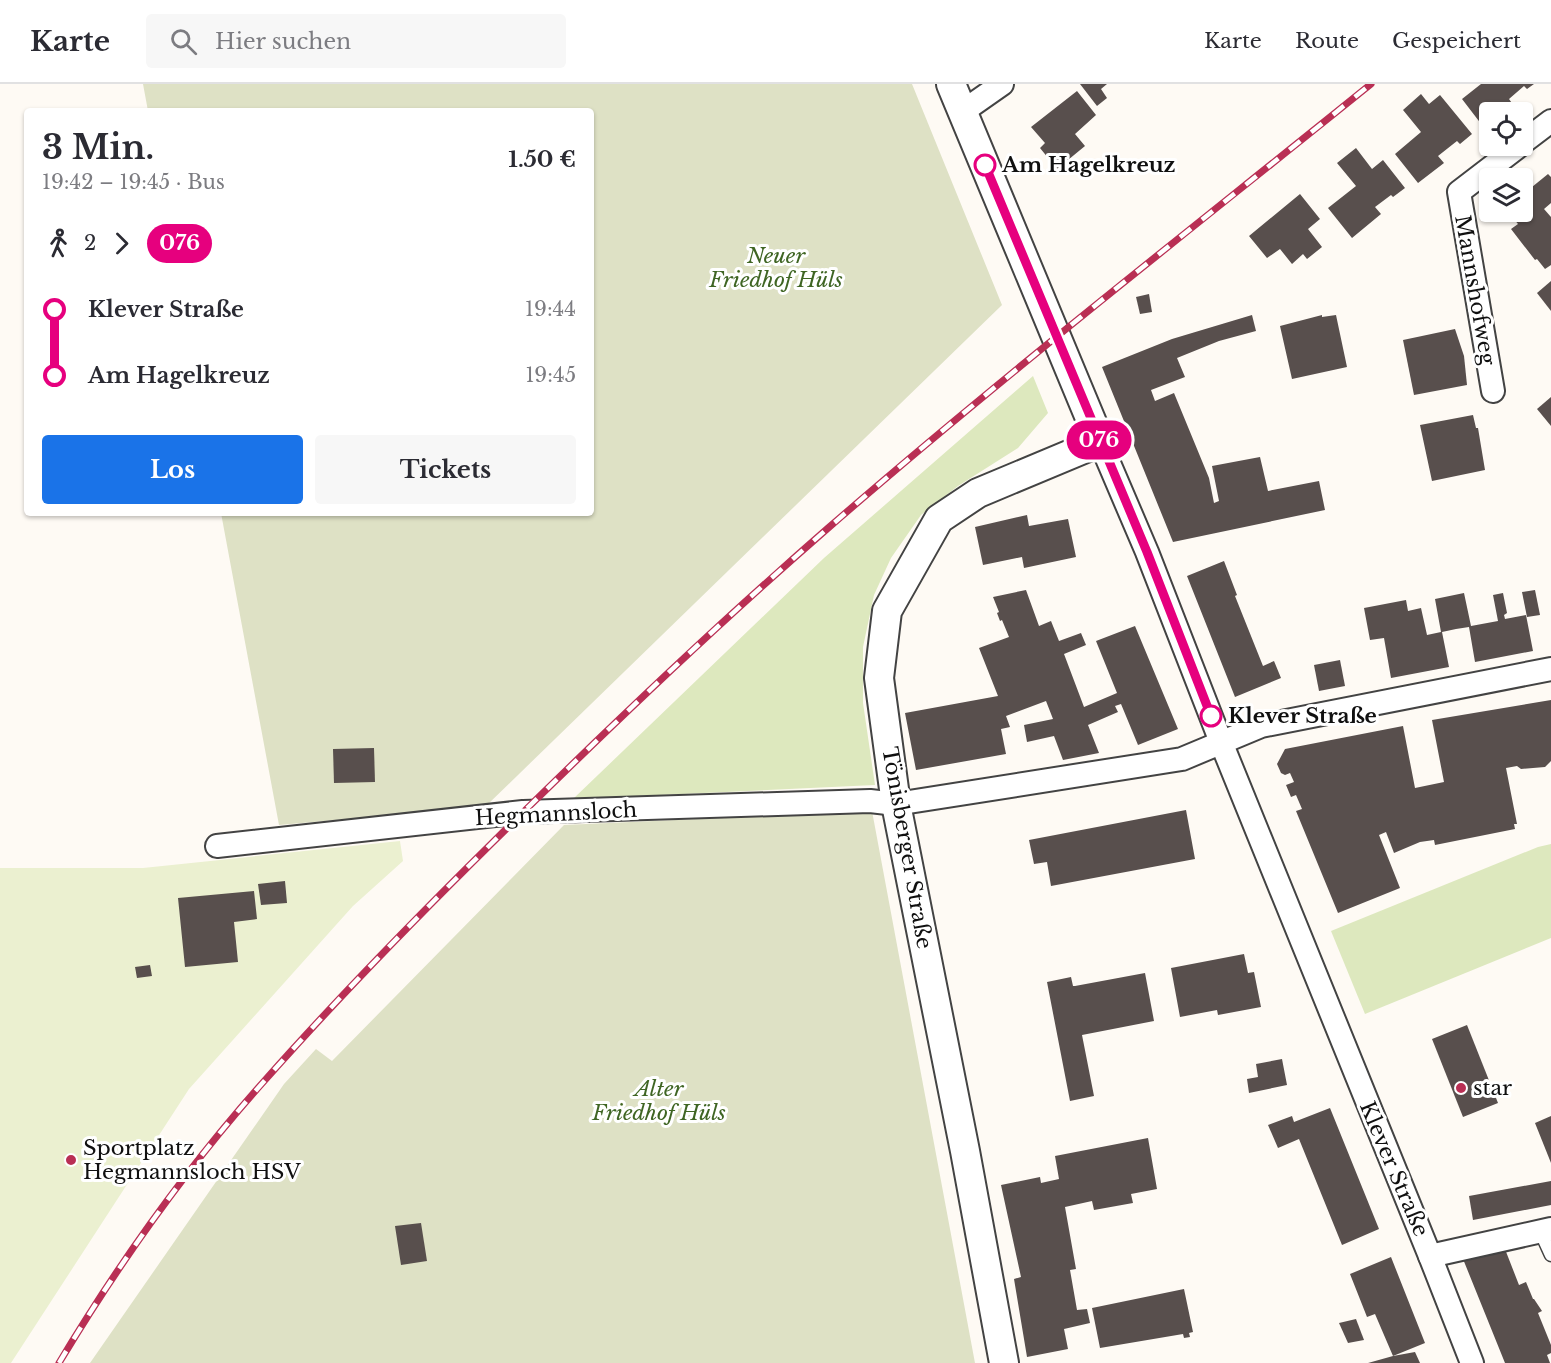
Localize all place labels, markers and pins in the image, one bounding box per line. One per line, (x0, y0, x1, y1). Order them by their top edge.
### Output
place label: Am Hagelkreuz (1001, 152, 1176, 178)
marker: Am Hagelkreuz (974, 154, 996, 176)
place label: Klever Straße (1228, 703, 1377, 729)
marker: Klever Straße (1200, 705, 1222, 727)
place label: star (1473, 1075, 1512, 1101)
marker: star (1454, 1081, 1468, 1095)
place label: Sportplatz Hegmannsloch HSV (83, 1135, 301, 1185)
marker: Sportplatz Hegmannsloch HSV (64, 1153, 78, 1167)

